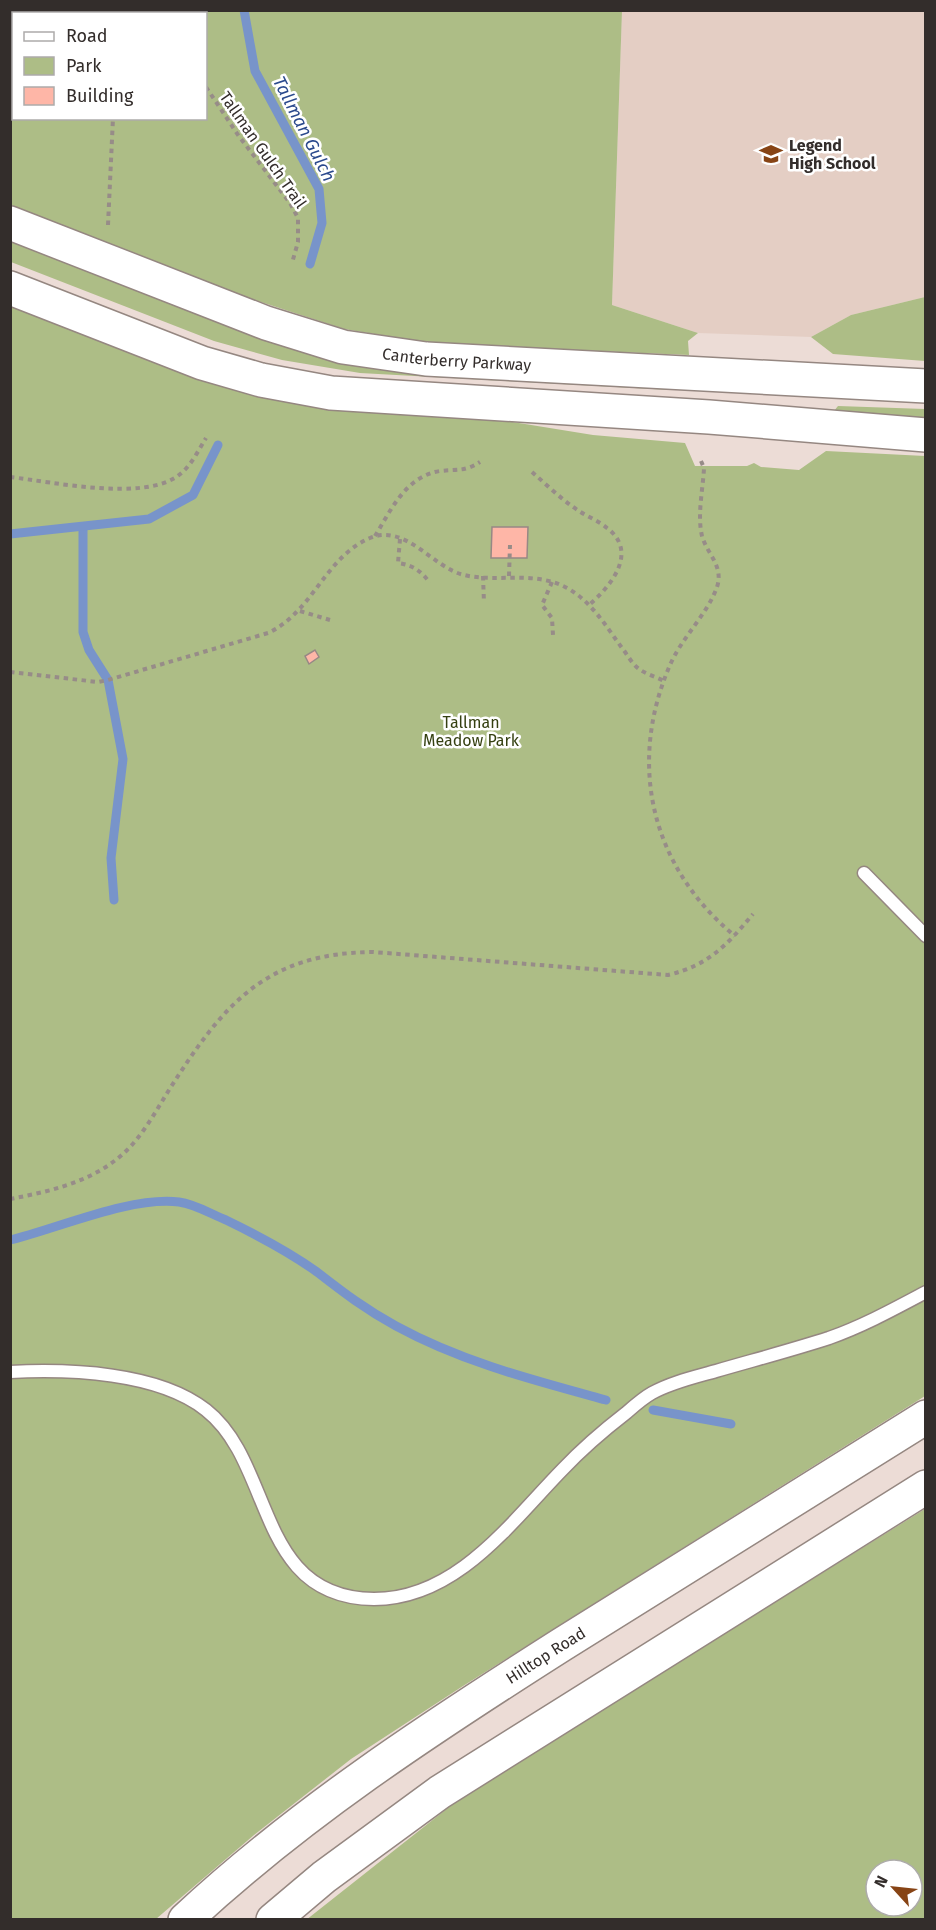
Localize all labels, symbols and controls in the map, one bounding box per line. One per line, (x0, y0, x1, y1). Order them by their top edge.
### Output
legend (12, 12, 207, 120)
text: Road (66, 25, 108, 47)
text: Park (66, 55, 102, 77)
water label: Tallman Gulch (268, 73, 340, 185)
text: Building (66, 85, 134, 107)
street label: Tallman Gulch Trail (216, 88, 311, 212)
place label: Legend High School (789, 136, 876, 173)
school or university icon: Legend High School (758, 141, 784, 167)
street label: Canterberry Parkway (381, 343, 532, 374)
park label: Tallman Meadow Park (423, 713, 520, 750)
street label: Hilltop Road (502, 1623, 589, 1687)
north arrow (864, 1858, 924, 1918)
text: N (870, 1872, 892, 1890)

